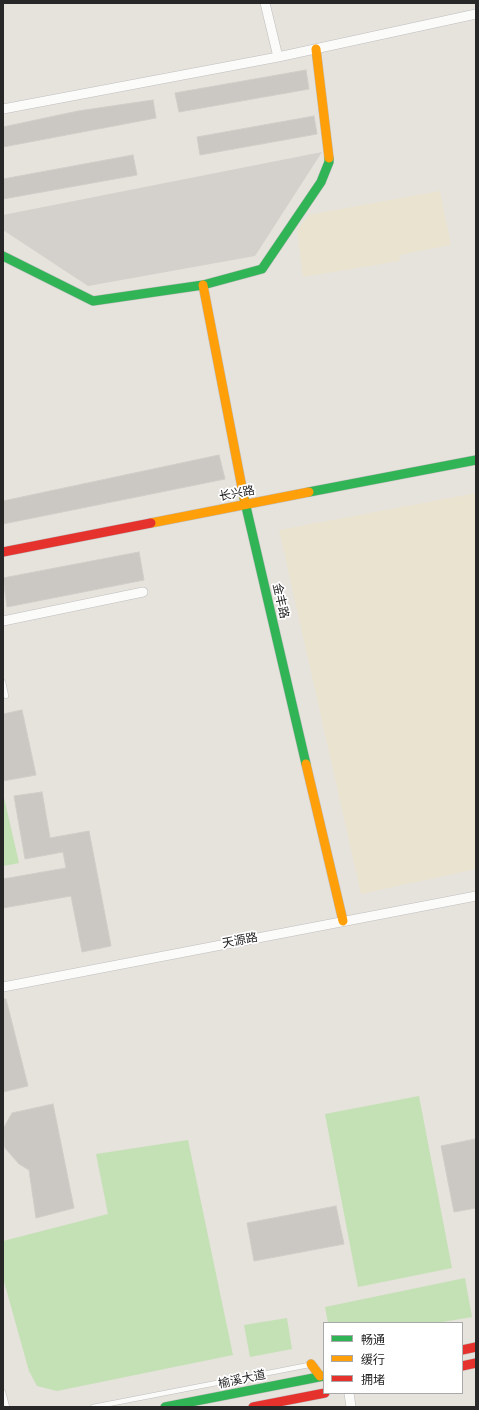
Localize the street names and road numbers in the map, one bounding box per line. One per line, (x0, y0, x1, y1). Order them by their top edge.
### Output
street label: 长兴路 (218, 483, 256, 505)
street label: 金丰路 (269, 582, 291, 620)
street label: 天源路 (221, 930, 259, 952)
street label: 榆溪大道 (217, 1368, 267, 1392)

